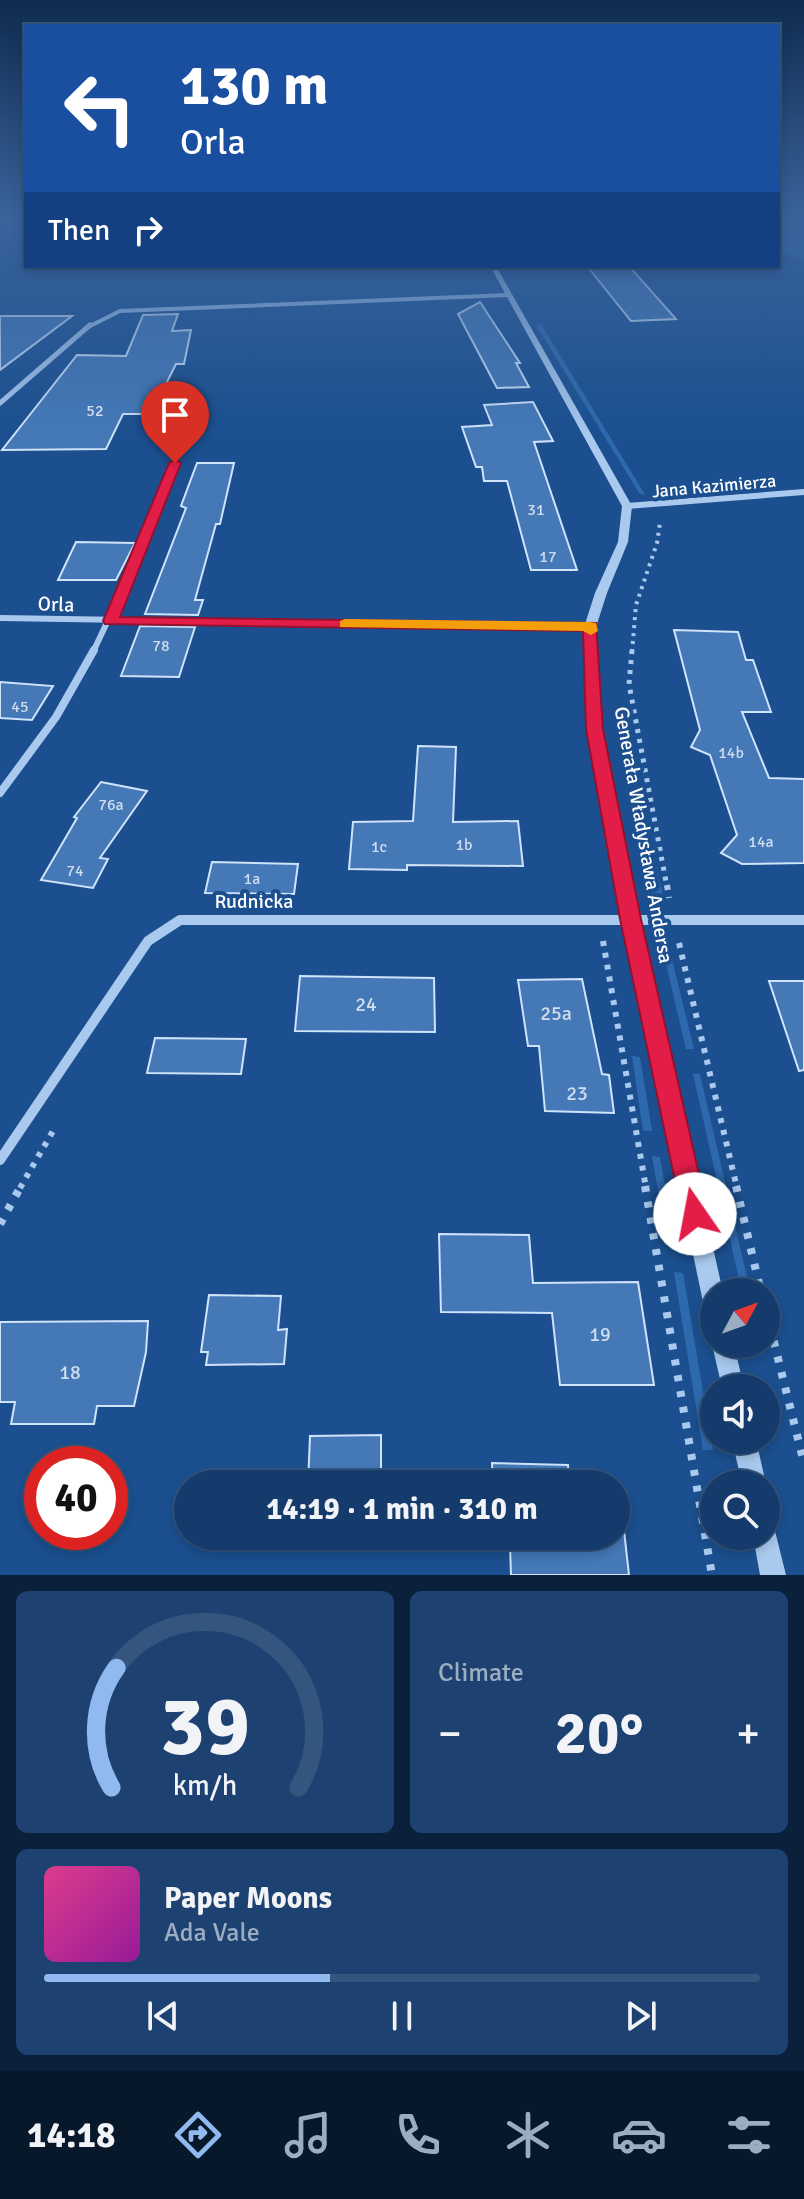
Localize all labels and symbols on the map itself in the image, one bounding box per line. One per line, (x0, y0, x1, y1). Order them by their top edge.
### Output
pin (141, 381, 209, 463)
house number: 52 (86, 401, 104, 421)
street label: Jana Kazimierza (651, 470, 777, 502)
house number: 31 (527, 500, 545, 520)
house number: 17 (539, 547, 557, 567)
street label: Orla (37, 591, 75, 618)
house number: 78 (152, 636, 170, 656)
house number: 45 (11, 697, 29, 717)
street label: Generała Władysława Andersa (609, 705, 678, 965)
house number: 14b (718, 743, 744, 763)
house number: 76a (98, 795, 124, 815)
house number: 14a (748, 832, 774, 852)
house number: 1b (455, 835, 473, 855)
house number: 1c (371, 837, 387, 857)
house number: 74 (66, 861, 84, 881)
house number: 1a (244, 869, 260, 889)
street label: Rudnicka (214, 889, 294, 914)
house number: 24 (355, 992, 377, 1017)
house number: 25a (540, 1001, 572, 1026)
house number: 23 (566, 1081, 588, 1106)
position arrow (653, 1172, 737, 1256)
north arrow (700, 1278, 780, 1358)
house number: 19 (589, 1322, 611, 1347)
house number: 18 (59, 1360, 81, 1385)
speed limit sign: 40 (24, 1446, 128, 1550)

